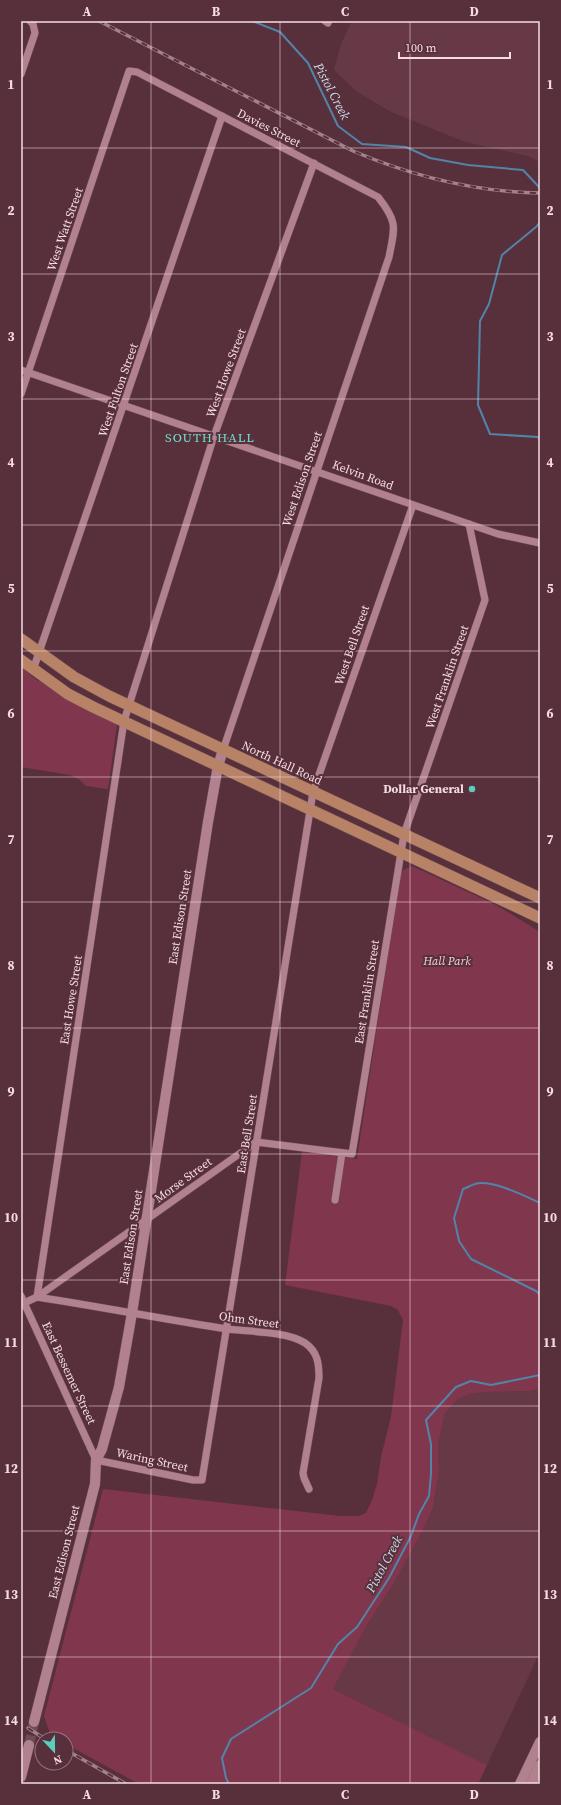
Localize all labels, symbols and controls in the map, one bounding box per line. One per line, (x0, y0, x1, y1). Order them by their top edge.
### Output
text: A (83, 3, 92, 20)
text: B (212, 3, 221, 20)
text: C (341, 3, 349, 20)
text: D (469, 3, 479, 20)
scale bar (399, 34, 510, 60)
text: 100 m (405, 40, 437, 56)
water label: Pistol Creek (309, 59, 355, 123)
text: 1 (7, 76, 15, 93)
text: 1 (546, 76, 554, 93)
street label: Davies Street (235, 105, 304, 151)
street label: West Watt Street (43, 185, 87, 273)
text: 2 (7, 202, 15, 219)
text: 2 (546, 202, 554, 219)
street label: West Howe Street (203, 326, 250, 420)
text: 3 (7, 328, 15, 345)
text: 3 (546, 328, 554, 345)
street label: West Fulton Street (95, 341, 141, 439)
district label: SOUTH HALL (165, 429, 255, 446)
street label: West Edison Street (278, 429, 326, 529)
text: 4 (7, 454, 15, 471)
text: 4 (546, 454, 554, 471)
street label: Kelvin Road (330, 457, 396, 494)
text: 5 (7, 580, 15, 597)
text: 5 (546, 580, 554, 597)
street label: West Bell Street (331, 603, 373, 687)
street label: West Franklin Street (422, 623, 472, 731)
text: 6 (7, 705, 15, 722)
text: 6 (546, 705, 554, 722)
street label: North Hall Road (239, 737, 325, 789)
place label: Dollar General (383, 781, 464, 797)
marker: Dollar General (467, 784, 477, 794)
text: 7 (7, 831, 15, 848)
text: 7 (546, 831, 554, 848)
street label: East Edison Street (165, 868, 195, 966)
street label: East Franklin Street (351, 939, 383, 1045)
park label: Hall Park (422, 953, 471, 969)
street label: East Howe Street (56, 954, 86, 1046)
text: 8 (7, 957, 15, 974)
text: 8 (546, 957, 554, 974)
text: 9 (7, 1083, 15, 1100)
text: 9 (546, 1083, 554, 1100)
street label: East Bell Street (233, 1093, 261, 1175)
street label: Morse Street (151, 1154, 215, 1206)
street label: East Edison Street (116, 1188, 146, 1286)
text: 10 (4, 1209, 18, 1226)
text: 10 (543, 1209, 557, 1226)
street label: Ohm Street (218, 1308, 280, 1332)
street label: East Bessemer Street (38, 1319, 100, 1427)
text: 11 (4, 1334, 18, 1351)
text: 11 (543, 1334, 557, 1351)
street label: Waring Street (115, 1445, 189, 1475)
text: 12 (4, 1460, 18, 1477)
text: 12 (543, 1460, 557, 1477)
street label: East Edison Street (45, 1504, 83, 1600)
water label: Pistol Creek (361, 1532, 407, 1596)
text: 13 (4, 1586, 18, 1603)
text: 13 (543, 1586, 557, 1603)
text: 14 (4, 1712, 18, 1729)
text: 14 (543, 1712, 557, 1729)
north arrow (34, 1731, 74, 1771)
text: N (51, 1751, 64, 1768)
text: A (83, 1786, 92, 1803)
text: B (212, 1786, 221, 1803)
text: C (341, 1786, 349, 1803)
text: D (469, 1786, 479, 1803)

